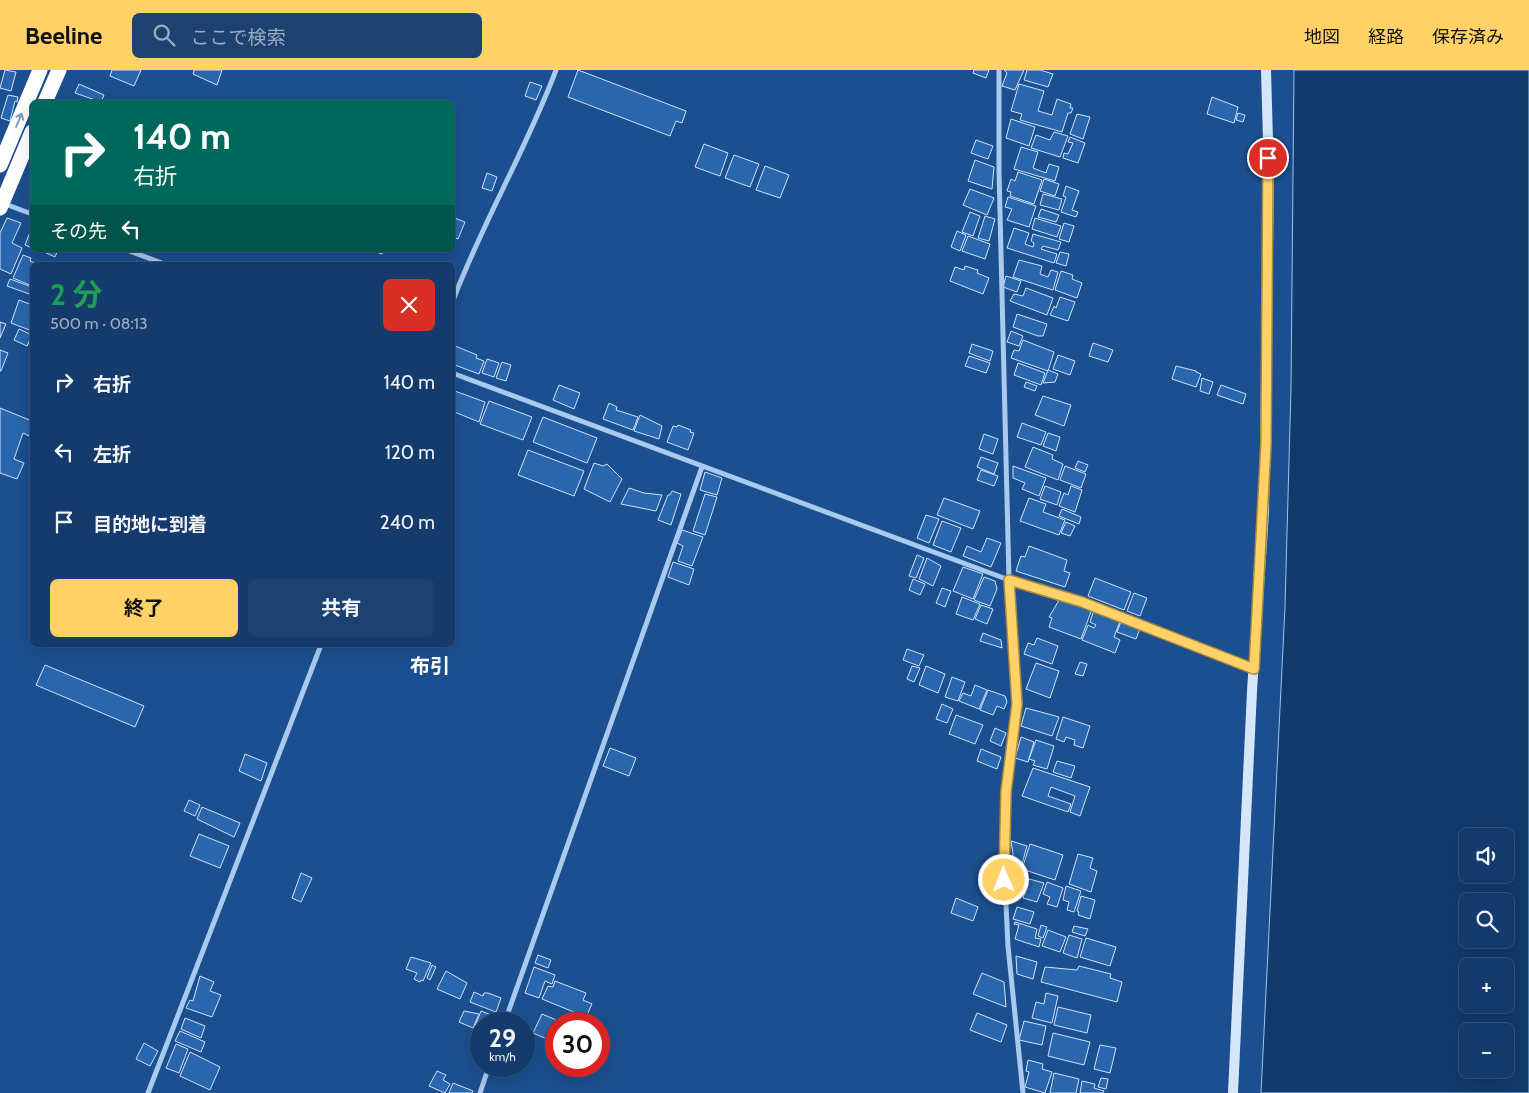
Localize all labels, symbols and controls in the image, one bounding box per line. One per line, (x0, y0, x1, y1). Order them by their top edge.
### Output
search box (132, 13, 482, 58)
text: Beeline (25, 21, 102, 50)
icon: search (150, 21, 178, 49)
text: ここで検索 (190, 26, 285, 49)
text: 地図 (1304, 26, 1340, 48)
text: 経路 (1368, 26, 1404, 48)
text: 保存済み (1432, 26, 1504, 48)
one-way arrow (15, 113, 24, 128)
text: 140 m (133, 115, 231, 158)
icon: right (50, 120, 115, 185)
pin (1247, 137, 1289, 179)
icon: arrive (1254, 144, 1282, 172)
text: 右折 (133, 163, 177, 190)
icon: left (117, 215, 145, 243)
text: その先 (50, 220, 107, 243)
text: 2 分 (50, 276, 103, 313)
button: close (383, 279, 435, 331)
text: 500 m · 08:13 (50, 314, 148, 333)
icon: right (50, 368, 78, 396)
text: 140 m (384, 371, 435, 394)
text: 右折 (93, 373, 131, 396)
icon: left (50, 438, 78, 466)
text: 120 m (385, 441, 435, 464)
text: 左折 (93, 443, 131, 466)
icon: arrive (50, 508, 78, 536)
text: 240 m (380, 511, 435, 534)
text: 目的地に到着 (93, 513, 207, 536)
button: 終了 (50, 579, 238, 637)
button: 共有 (248, 579, 435, 637)
district label: 布引 (410, 654, 450, 678)
map controls (1459, 828, 1514, 1078)
button: sound (1459, 828, 1514, 883)
position arrow (977, 853, 1029, 905)
button: search (1459, 893, 1514, 948)
button: + (1459, 958, 1514, 1013)
speed limit sign: 30 (545, 1012, 610, 1077)
text: 29 (489, 1023, 516, 1053)
button: − (1459, 1023, 1514, 1078)
text: km/h (489, 1049, 516, 1064)

